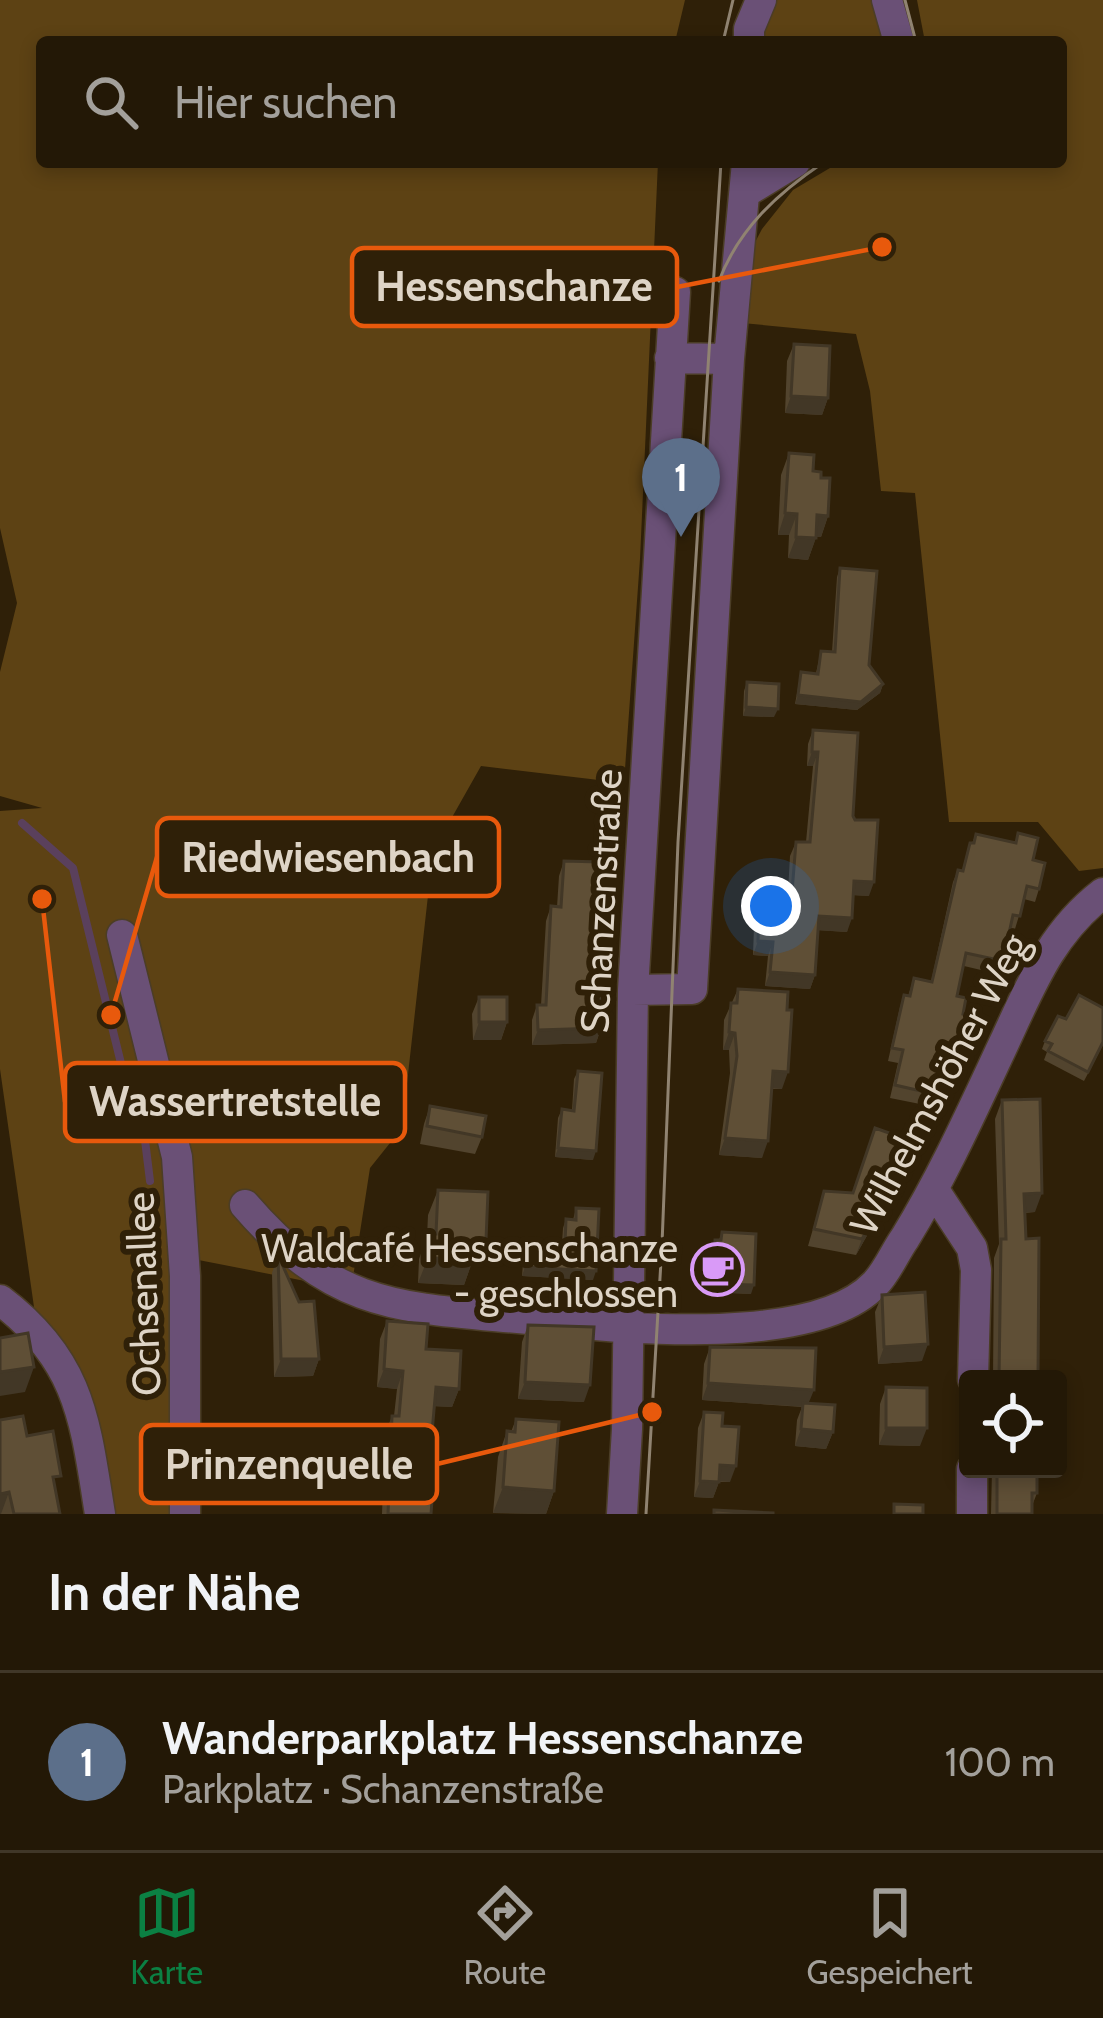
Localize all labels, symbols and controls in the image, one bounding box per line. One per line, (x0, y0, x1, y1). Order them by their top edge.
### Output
search box (36, 36, 1067, 168)
icon: search (78, 69, 144, 135)
text: Hier suchen (174, 75, 398, 129)
callout: Hessenschanze (352, 248, 677, 326)
text: Hessenschanze (375, 260, 653, 312)
pin: 1 (642, 438, 720, 537)
street label: Schanzenstraße (570, 768, 632, 1034)
callout: Riedwiesenbach (157, 818, 499, 896)
text: Riedwiesenbach (181, 831, 475, 883)
your location (741, 876, 801, 936)
street label: Wilhelmshöher Weg (839, 925, 1039, 1243)
callout: Wassertretstelle (65, 1063, 405, 1141)
text: Wassertretstelle (89, 1075, 381, 1127)
street label: Ochsenallee (115, 1192, 171, 1396)
place label: Waldcafé Hessenschanze - geschlossen (261, 1224, 678, 1317)
cafe icon: Waldcafé Hessenschanze - geschlossen (689, 1242, 745, 1298)
map controls (959, 1370, 1067, 1478)
button: locate (959, 1370, 1067, 1478)
callout: Prinzenquelle (141, 1425, 437, 1503)
text: Prinzenquelle (165, 1438, 413, 1490)
text: In der Nähe (48, 1561, 301, 1623)
text: Wanderparkplatz Hessenschanze (162, 1711, 803, 1765)
text: 1 (80, 1738, 94, 1786)
text: 100 m (945, 1738, 1055, 1786)
text: Parkplatz · Schanzenstraße (162, 1765, 604, 1813)
tab: Karte (130, 1880, 203, 1992)
tab: Route (464, 1880, 546, 1992)
tab: Gespeichert (807, 1880, 973, 1992)

